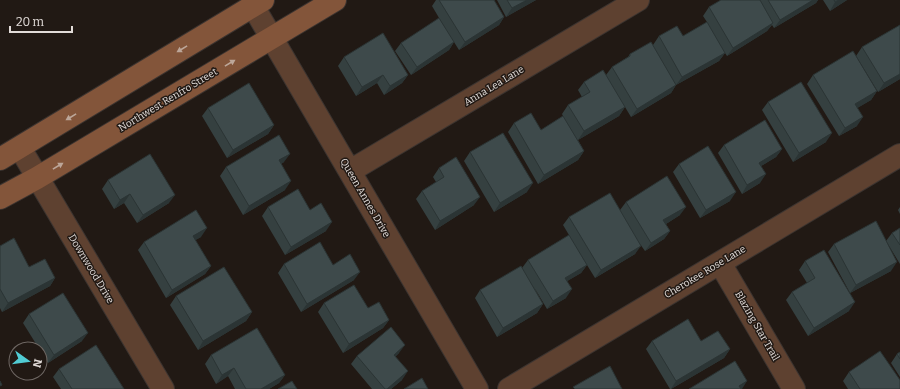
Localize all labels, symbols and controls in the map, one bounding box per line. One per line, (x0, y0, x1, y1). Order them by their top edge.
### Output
scale bar (10, 8, 72, 34)
text: 20 m (16, 15, 45, 29)
one-way arrow (176, 46, 188, 53)
one-way arrow (224, 59, 236, 66)
street label: Anna Lea Lane (462, 63, 526, 109)
street label: Northwest Renfro Street (116, 66, 220, 134)
one-way arrow (66, 113, 76, 121)
street label: Queen Annes Drive (337, 156, 393, 240)
one-way arrow (52, 162, 64, 169)
street label: Downwood Drive (66, 232, 116, 306)
street label: Cherokee Rose Lane (662, 243, 748, 301)
street label: Blazing Star Trail (732, 289, 782, 363)
north arrow (8, 341, 48, 381)
text: N (30, 358, 45, 369)

